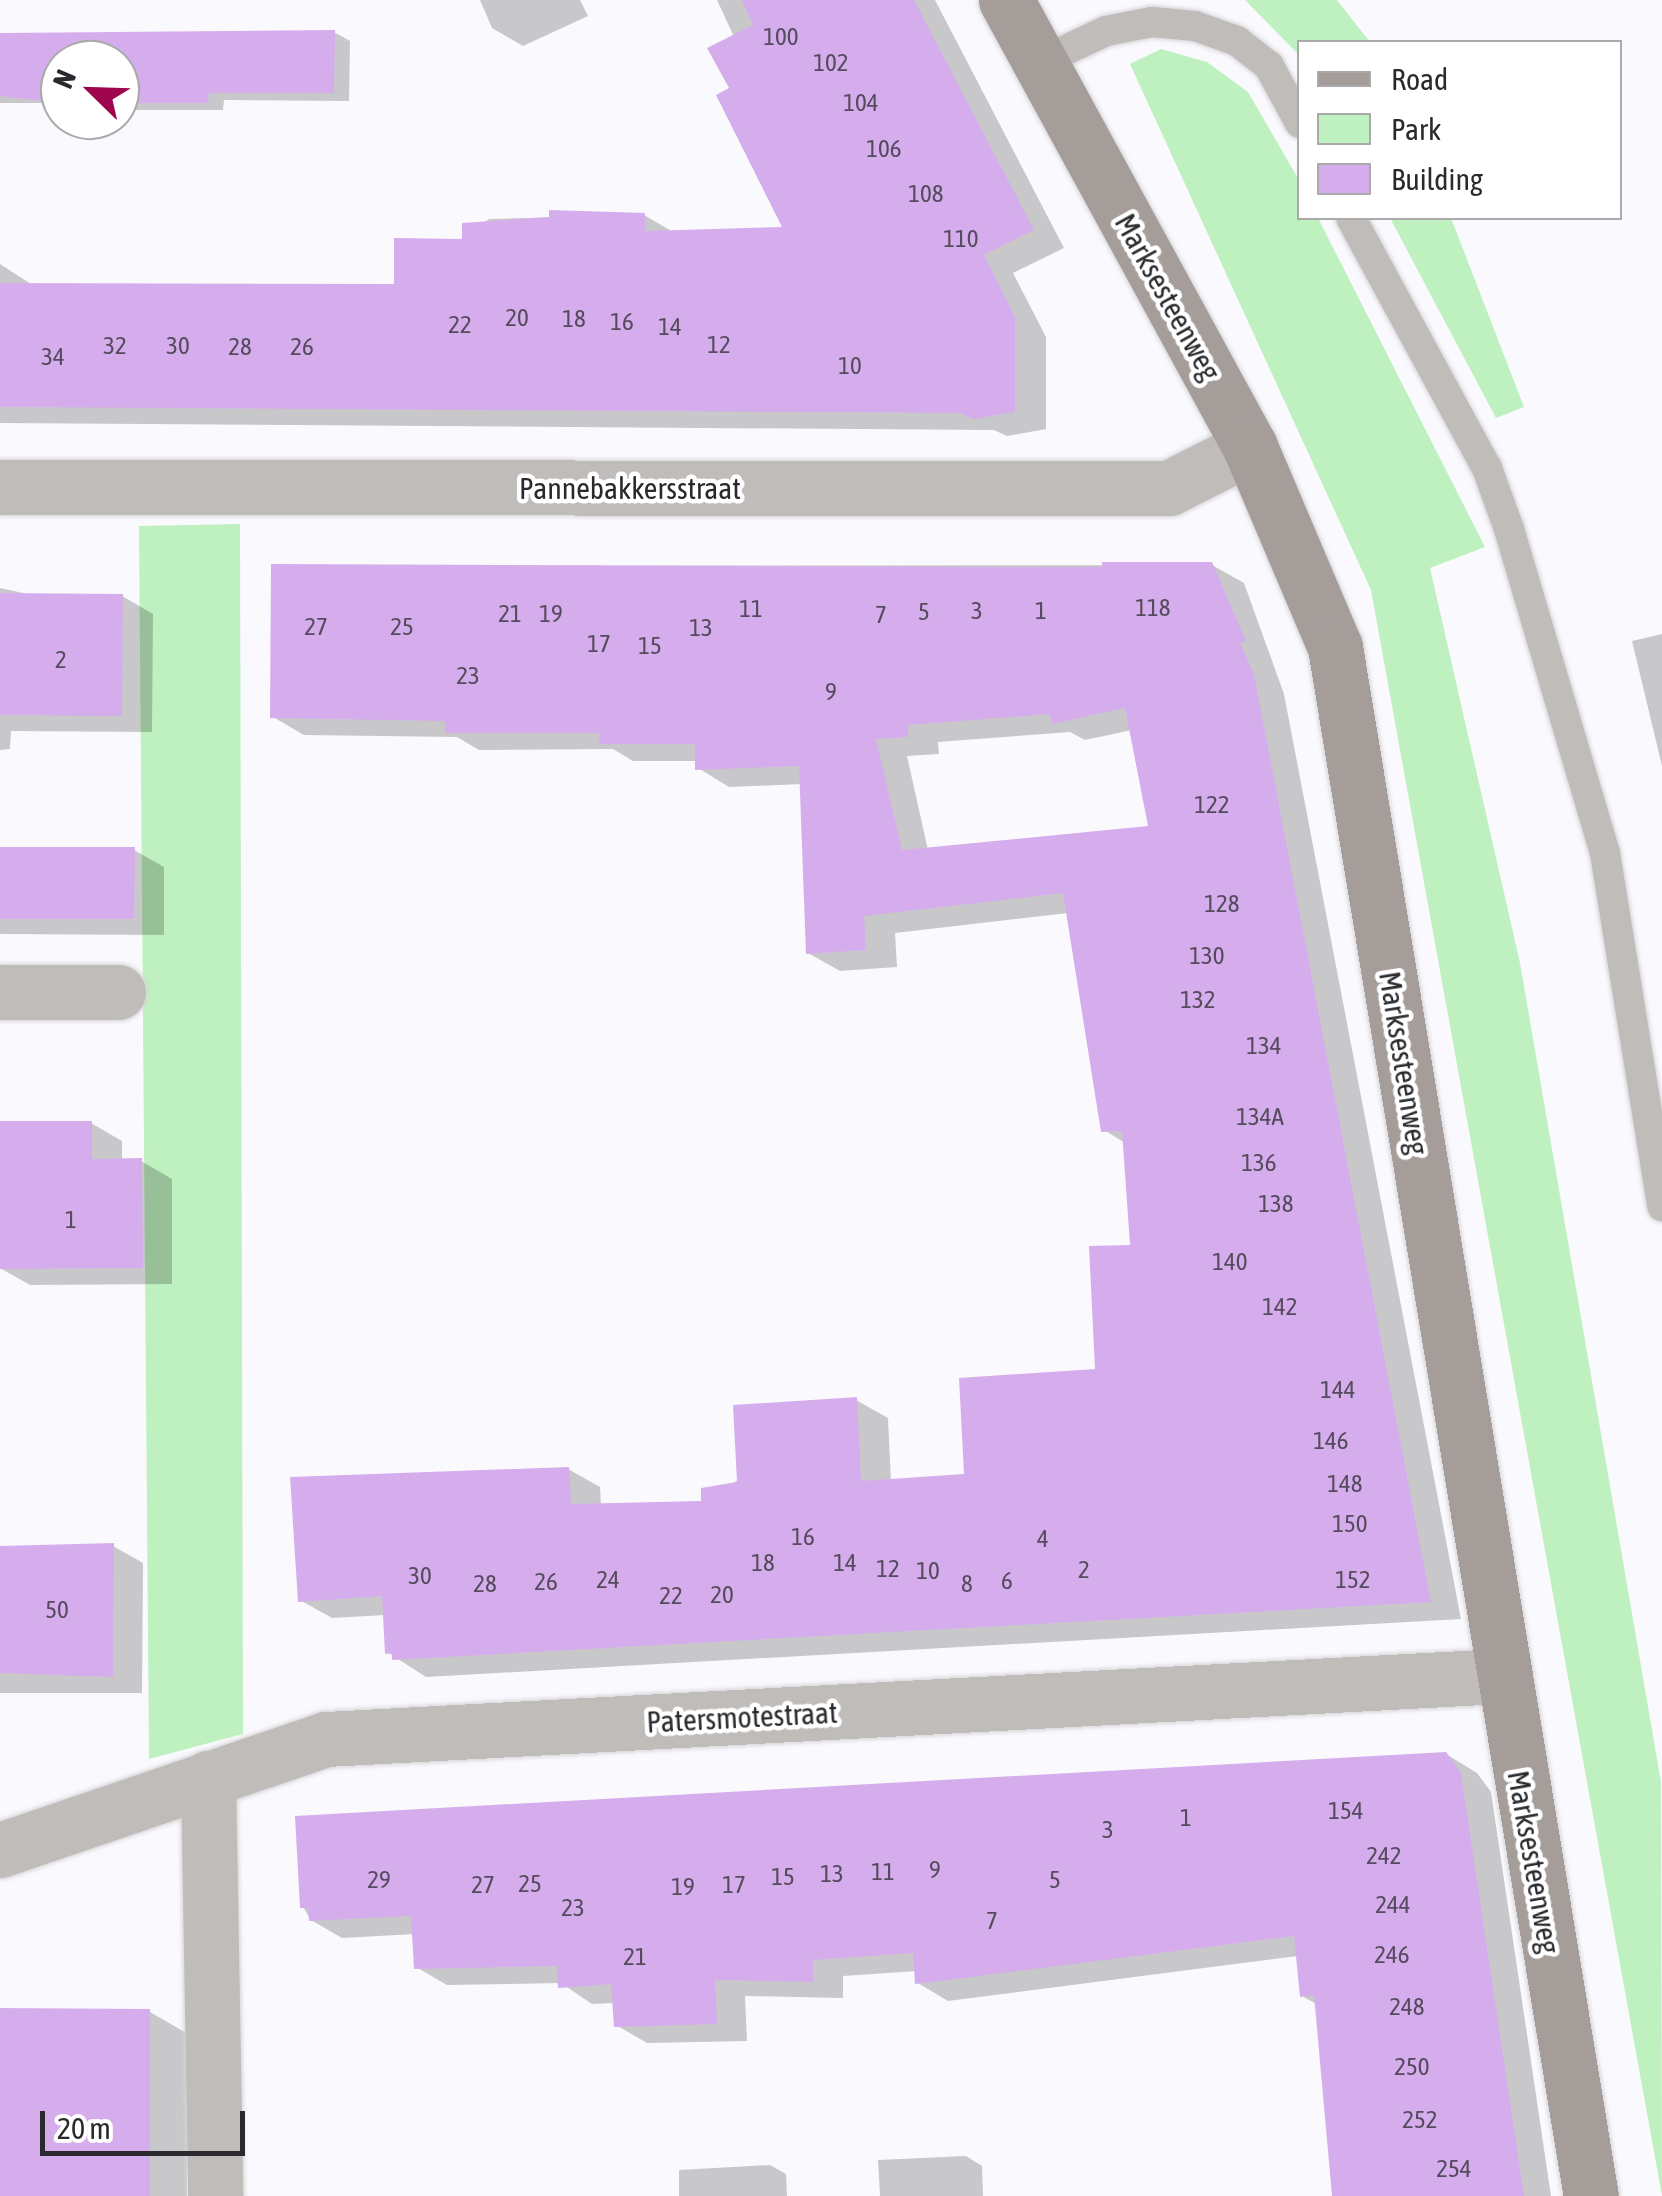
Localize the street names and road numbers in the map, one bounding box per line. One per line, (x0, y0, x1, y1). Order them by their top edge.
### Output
street label: Marksesteenweg (1107, 207, 1229, 387)
street label: Pannebakkersstraat (519, 470, 741, 506)
street label: Marksesteenweg (1372, 969, 1436, 1157)
street label: Patersmotestraat (646, 1694, 838, 1740)
street label: Marksesteenweg (1500, 1768, 1568, 1956)

